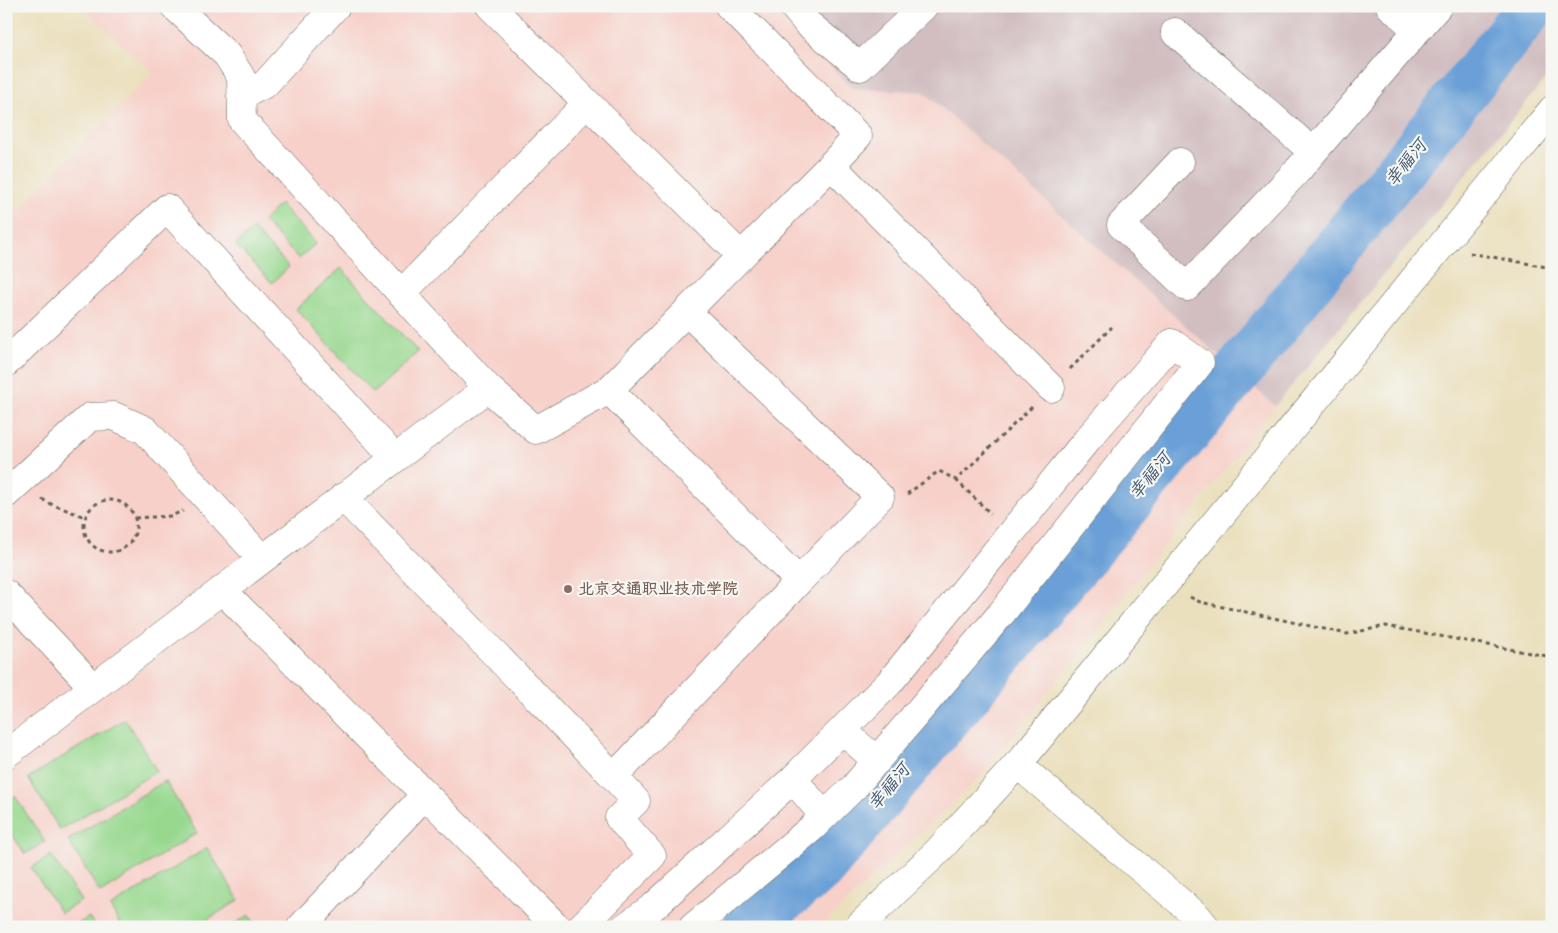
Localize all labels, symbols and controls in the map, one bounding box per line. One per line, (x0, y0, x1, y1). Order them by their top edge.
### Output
water label: 幸福河 (1379, 132, 1435, 192)
water label: 幸福河 (1123, 445, 1179, 505)
place label: 北京交通职业技术学院 (578, 578, 738, 600)
marker: 北京交通职业技术学院 (562, 583, 574, 595)
water label: 幸福河 (862, 756, 918, 816)

